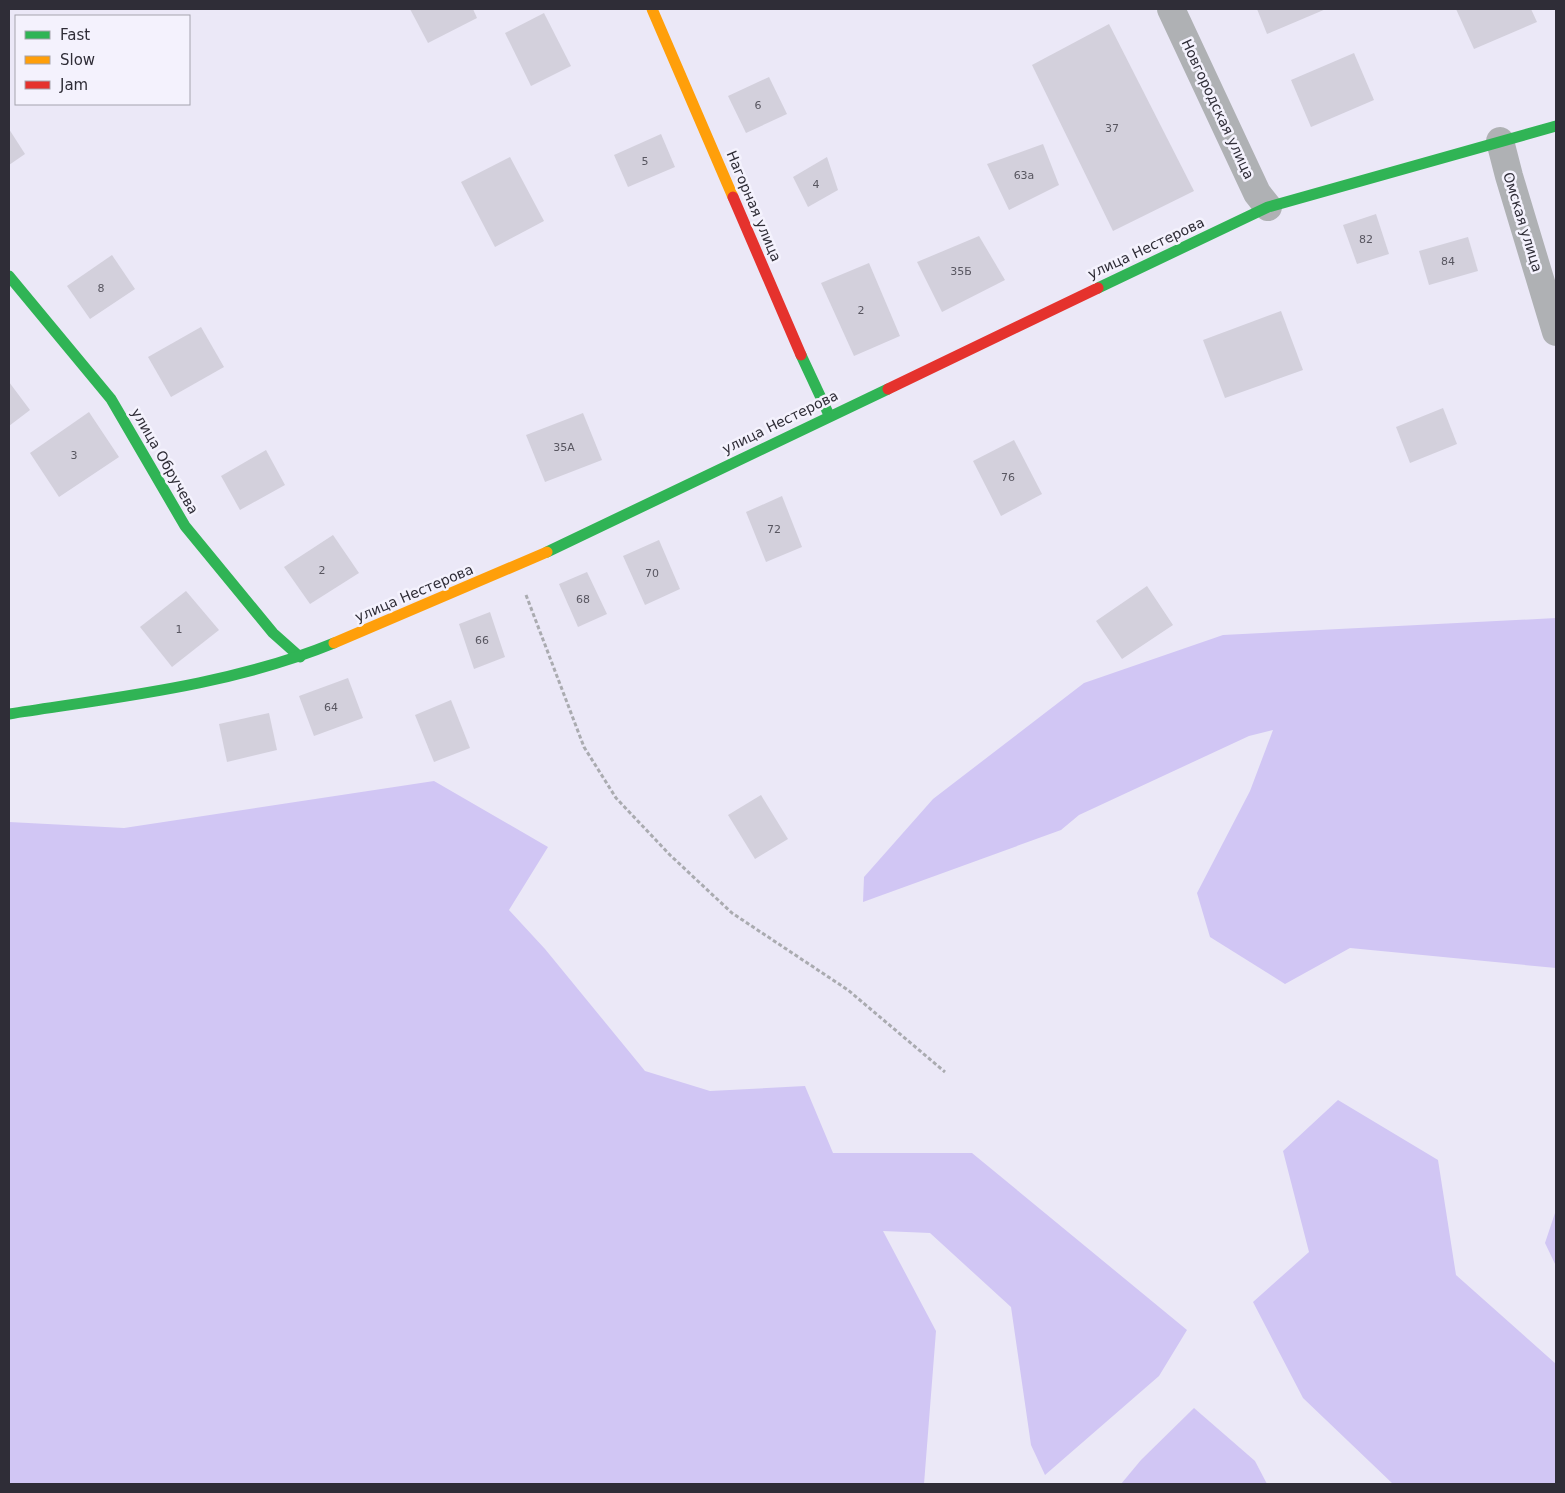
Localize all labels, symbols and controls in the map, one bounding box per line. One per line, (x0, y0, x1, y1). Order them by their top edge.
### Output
legend (15, 15, 190, 105)
text: Fast (60, 26, 90, 44)
street label: Новгородская улица (1179, 37, 1257, 181)
text: Slow (60, 51, 95, 69)
text: Jam (59, 76, 88, 94)
house number: 6 (755, 99, 762, 112)
house number: 37 (1105, 122, 1119, 135)
street label: Нагорная улица (723, 148, 785, 264)
house number: 5 (642, 155, 649, 168)
house number: 63а (1014, 169, 1034, 182)
street label: Омская улица (1500, 170, 1546, 274)
house number: 4 (813, 178, 820, 191)
street label: улица Нестерова (1085, 214, 1207, 282)
house number: 82 (1359, 233, 1373, 246)
house number: 84 (1441, 255, 1455, 268)
house number: 35Б (950, 265, 972, 278)
house number: 8 (98, 282, 105, 295)
house number: 2 (858, 304, 865, 317)
street label: улица Нестерова (720, 387, 840, 457)
street label: улица Обручева (128, 405, 202, 517)
house number: 35А (553, 441, 575, 454)
house number: 3 (71, 449, 78, 462)
house number: 76 (1001, 471, 1015, 484)
house number: 72 (767, 523, 781, 536)
street label: улица Нестерова (353, 561, 475, 625)
house number: 2 (319, 564, 326, 577)
house number: 70 (645, 567, 659, 580)
house number: 68 (576, 593, 590, 606)
house number: 1 (176, 623, 183, 636)
house number: 66 (475, 634, 489, 647)
house number: 64 (324, 701, 338, 714)

